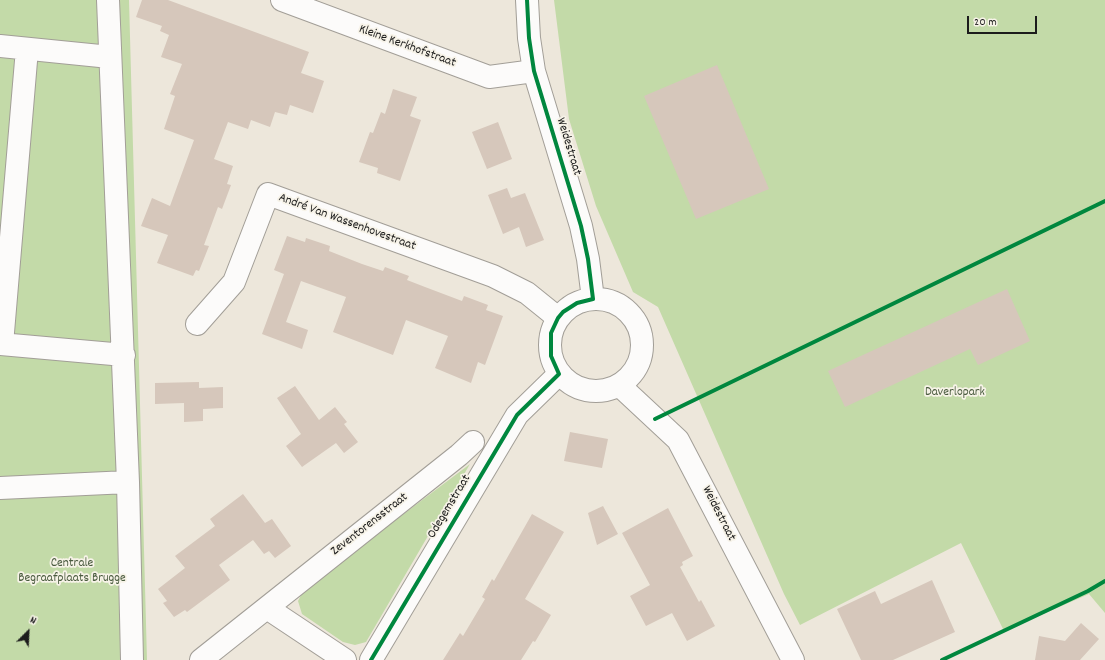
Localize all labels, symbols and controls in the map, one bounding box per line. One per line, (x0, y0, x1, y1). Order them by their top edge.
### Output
scale bar (969, 8, 1039, 34)
text: 20 m (974, 14, 997, 31)
street label: Kleine Kerkhofstraat (356, 22, 458, 72)
street label: Weidestraat (552, 116, 584, 178)
street label: André Van Wassenhovestraat (276, 191, 418, 255)
park label: Daverlopark (925, 385, 985, 401)
street label: Odegemstraat (425, 472, 475, 542)
street label: Weidestraat (698, 484, 738, 544)
street label: Zeventorensstraat (328, 490, 412, 560)
park label: Centrale Begraafplaats Brugge (18, 556, 126, 587)
north arrow (8, 612, 48, 652)
text: N (27, 613, 39, 629)

